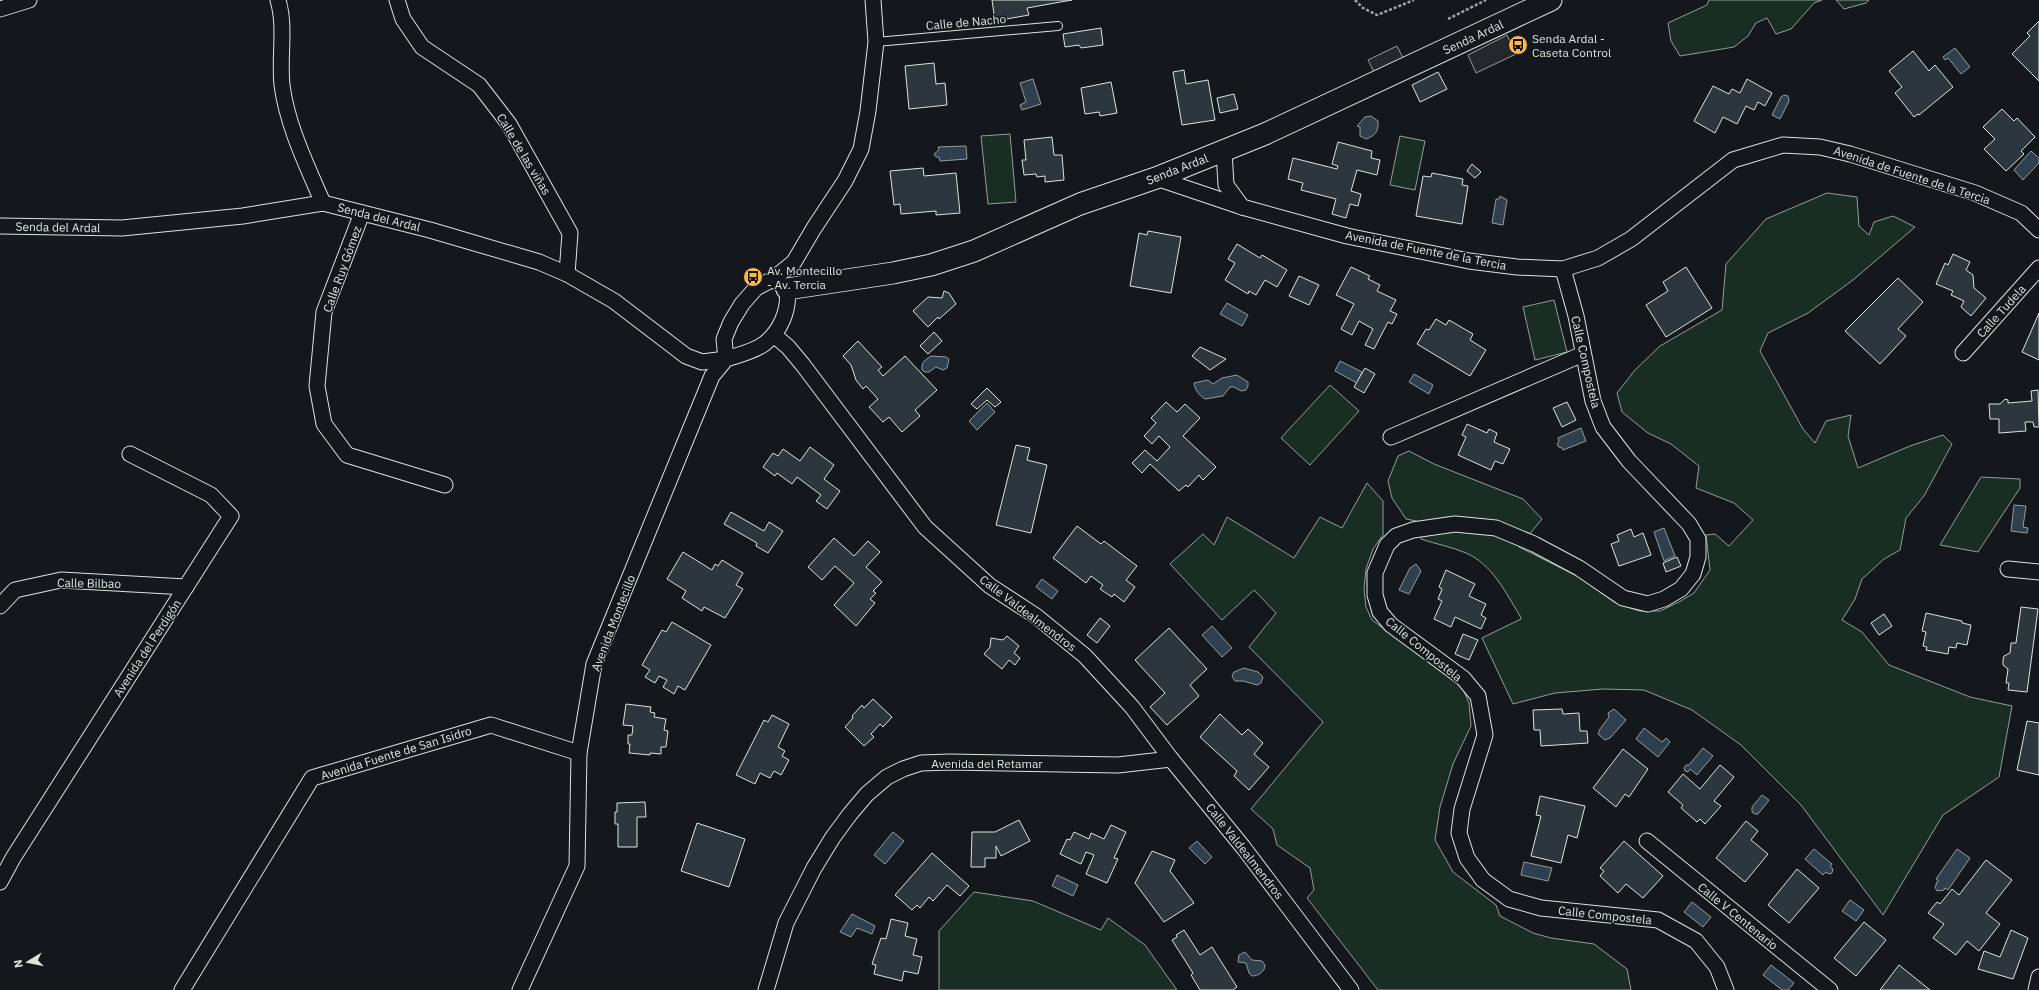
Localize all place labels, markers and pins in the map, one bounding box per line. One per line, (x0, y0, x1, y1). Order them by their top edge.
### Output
place label: Senda Ardal - Caseta Control (1532, 31, 1611, 60)
bus stop icon: Senda Ardal - Caseta Control (1507, 34, 1529, 56)
place label: Av. Montecillo - Av. Tercia (767, 263, 842, 292)
bus stop icon: Av. Montecillo - Av. Tercia (742, 266, 764, 288)

